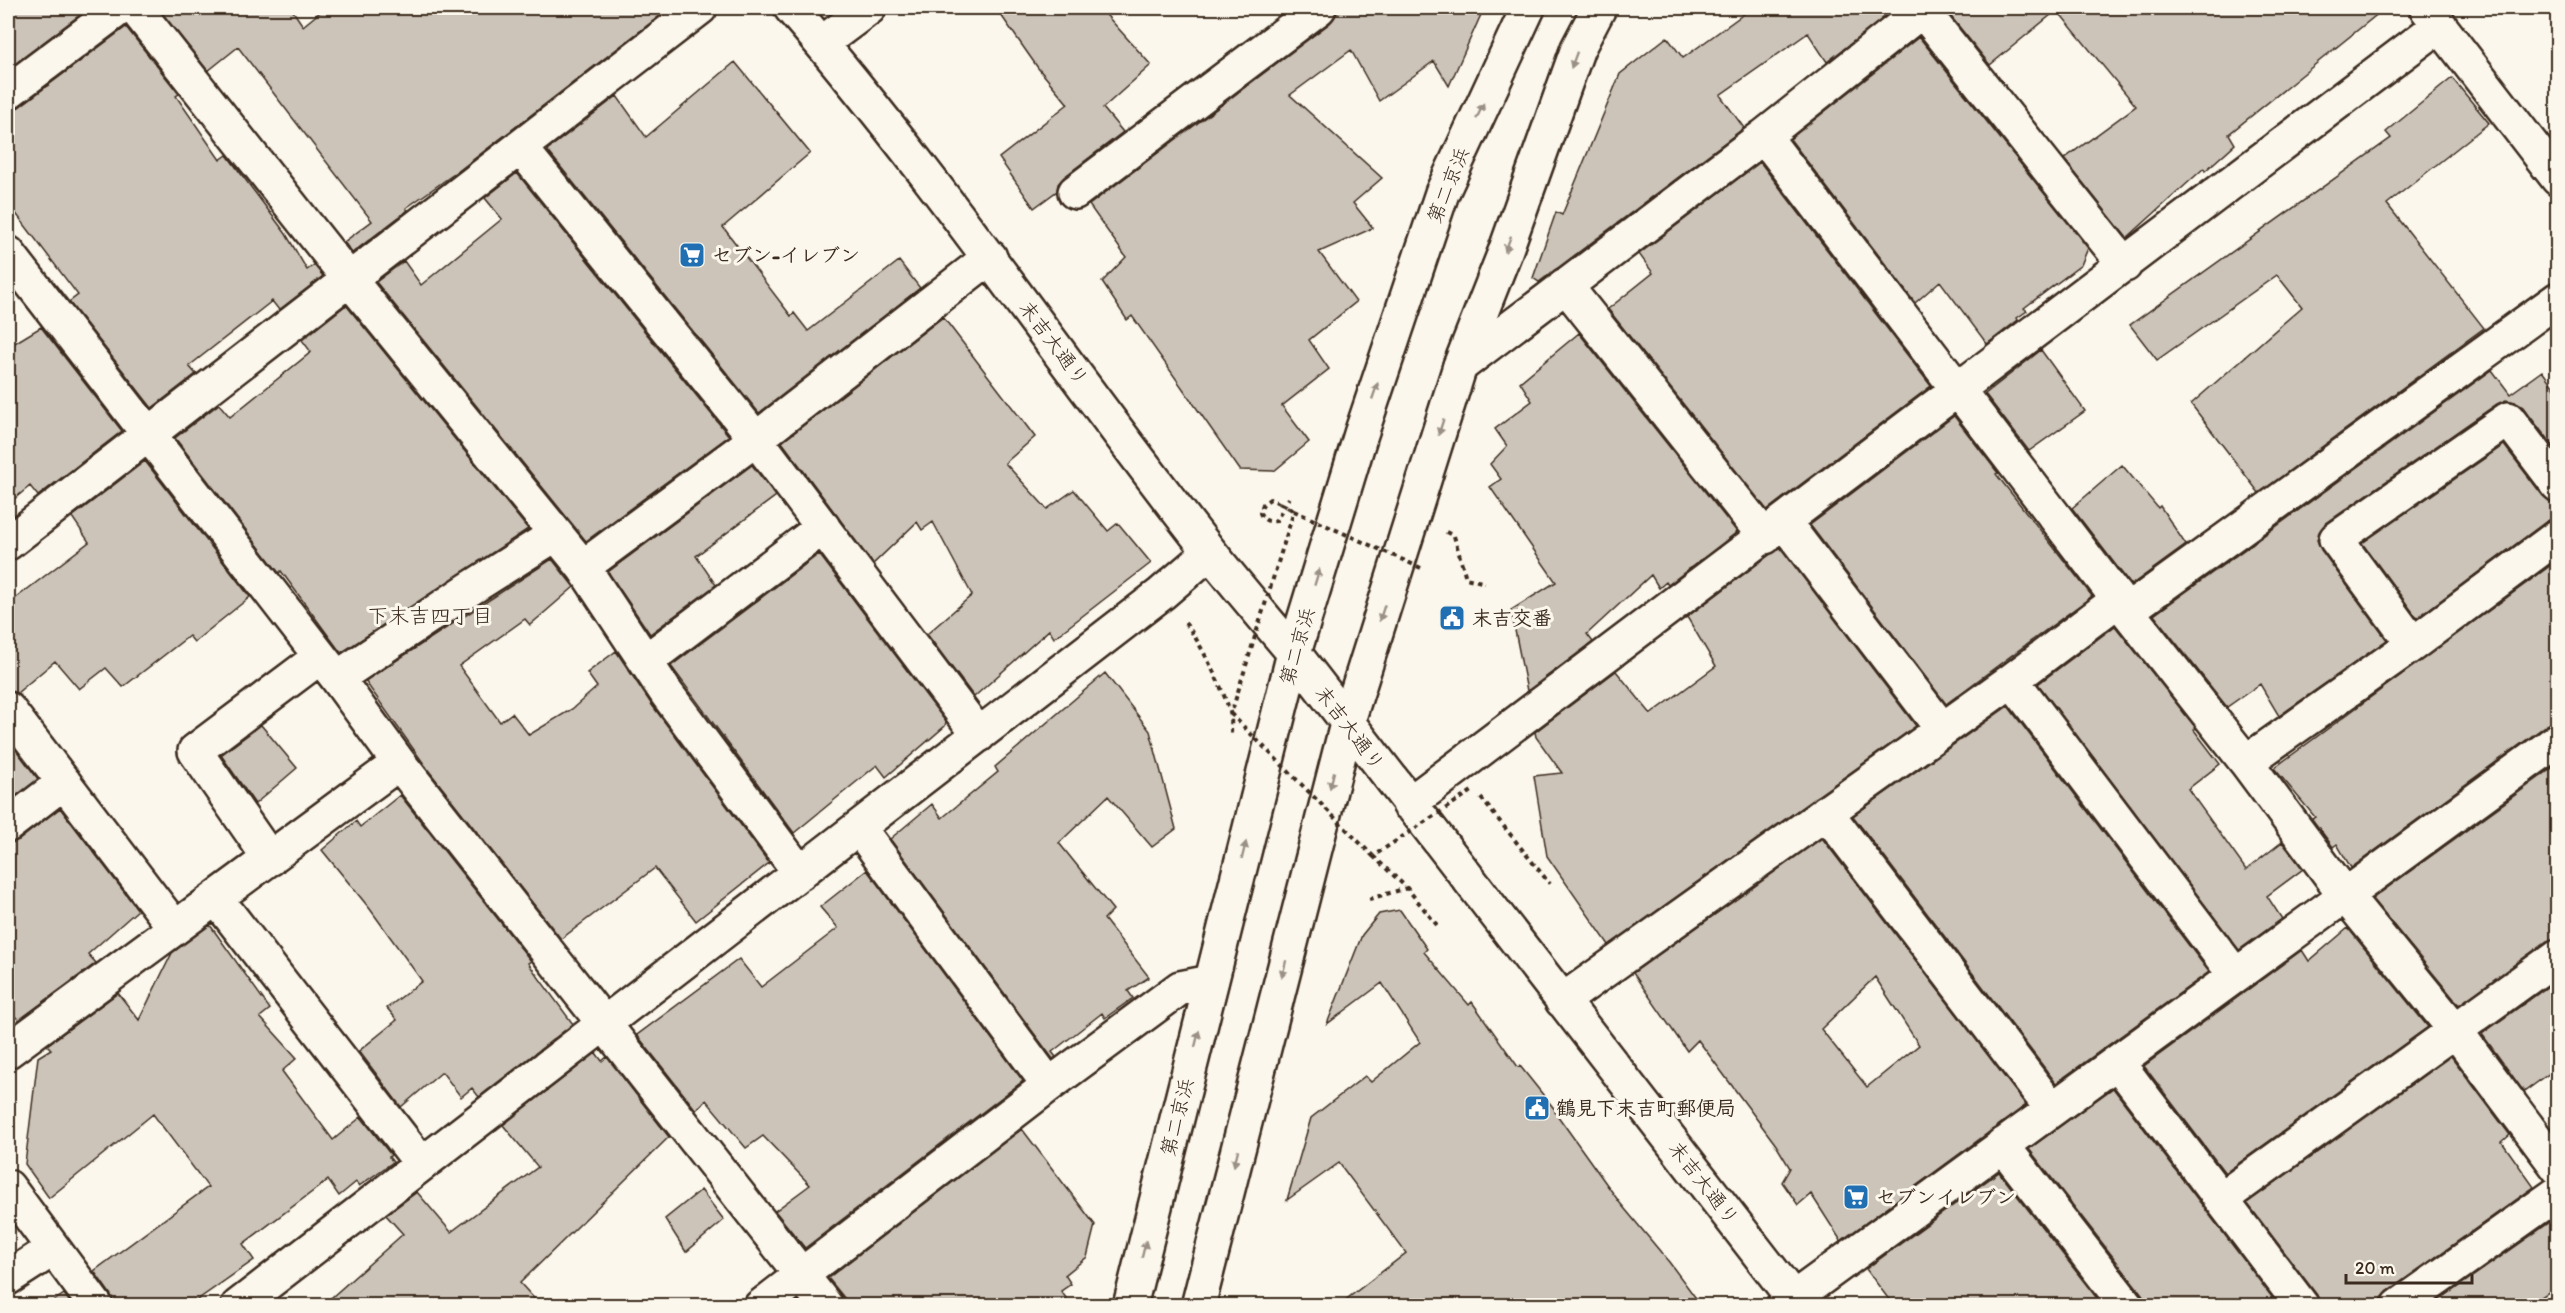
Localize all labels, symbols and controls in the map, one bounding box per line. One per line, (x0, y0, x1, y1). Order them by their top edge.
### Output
one-way arrow (1569, 51, 1578, 69)
one-way arrow (1475, 102, 1484, 119)
street label: 第二京浜 (1422, 143, 1474, 227)
one-way arrow (1502, 235, 1512, 253)
supermarket icon: セブン-イレブン (677, 240, 707, 270)
place label: セブン-イレブン (712, 243, 860, 267)
street label: 末吉大通り (1014, 296, 1094, 390)
one-way arrow (1371, 382, 1380, 400)
one-way arrow (1436, 418, 1445, 436)
one-way arrow (1313, 568, 1322, 586)
district label: 下末吉四丁目 (367, 603, 493, 628)
public building icon: 末吉交番 (1437, 603, 1467, 633)
street label: 第二京浜 (1274, 604, 1320, 688)
one-way arrow (1377, 604, 1386, 622)
place label: 末吉交番 (1472, 606, 1552, 630)
street label: 末吉大通り (1310, 681, 1390, 775)
one-way arrow (1327, 771, 1337, 790)
one-way arrow (1240, 841, 1250, 859)
one-way arrow (1279, 960, 1289, 978)
one-way arrow (1192, 1030, 1202, 1049)
street label: 第二京浜 (1156, 1075, 1198, 1159)
public building icon: 鶴見下末吉町郵便局 (1522, 1093, 1552, 1123)
place label: 鶴見下末吉町郵便局 (1556, 1096, 1736, 1120)
street label: 末吉大通り (1664, 1136, 1744, 1230)
one-way arrow (1230, 1149, 1240, 1167)
supermarket icon: セブンイレブン (1841, 1182, 1871, 1212)
place label: セブンイレブン (1876, 1185, 2016, 1209)
one-way arrow (1139, 1240, 1149, 1258)
scale bar (2346, 1247, 2472, 1285)
text: 20 m (2355, 1257, 2395, 1279)

